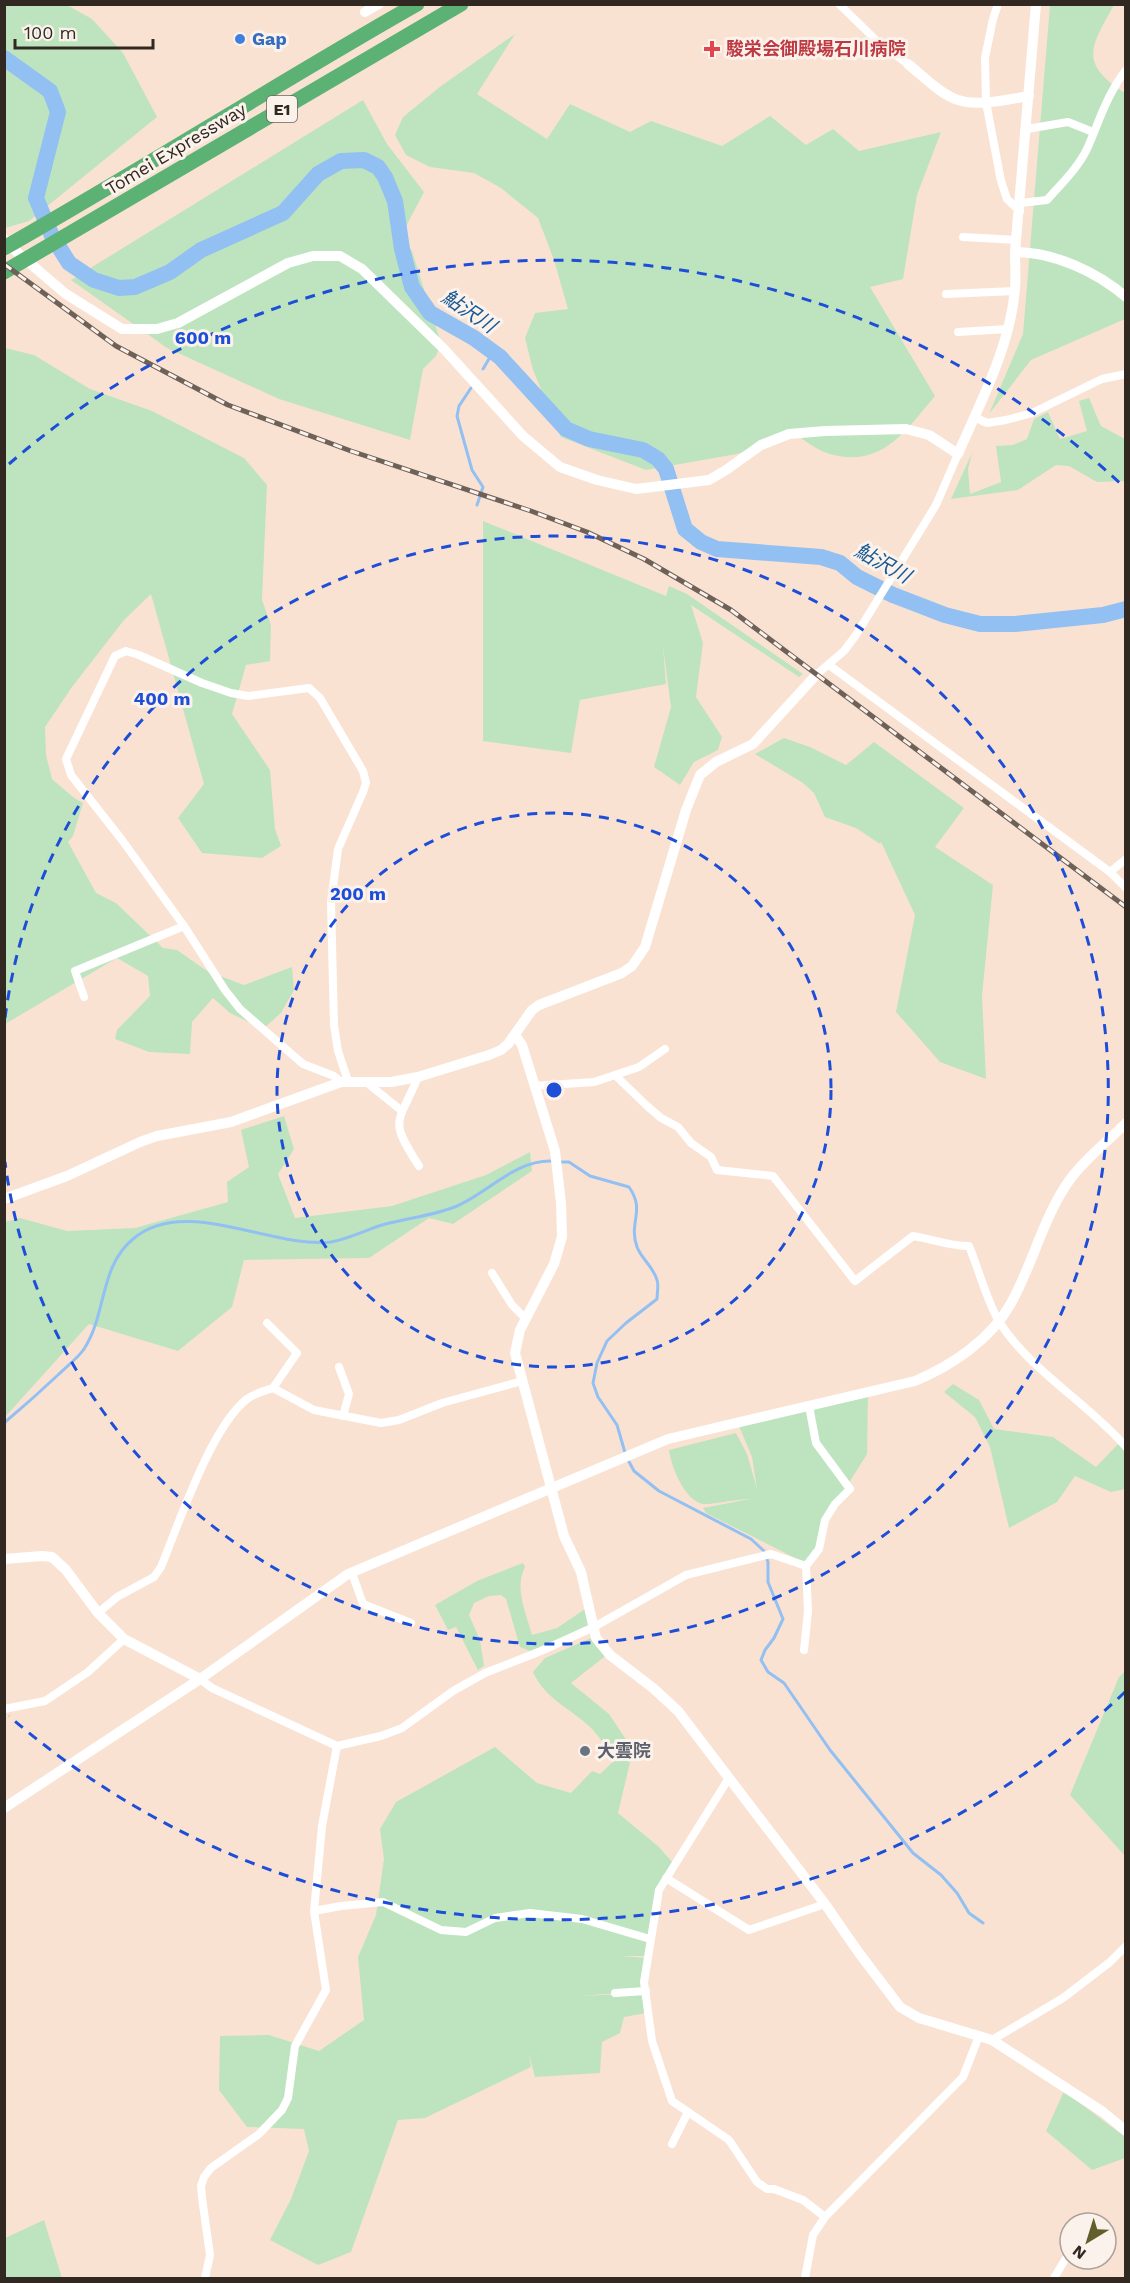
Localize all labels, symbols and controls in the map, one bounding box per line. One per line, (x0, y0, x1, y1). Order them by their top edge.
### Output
scale bar (15, 12, 153, 50)
text: 100 m (24, 22, 77, 43)
place label: Gap (252, 28, 287, 49)
marker: Gap (233, 32, 247, 46)
place label: 駿栄会御殿場石川病院 (726, 38, 906, 59)
marker: 駿栄会御殿場石川病院 (703, 40, 721, 58)
road number: E1 (267, 96, 297, 122)
street label: Tomei Expressway (102, 98, 250, 199)
water label: 鮎沢川 (437, 284, 502, 339)
text: 600 m (175, 327, 231, 348)
water label: 鮎沢川 (851, 538, 917, 589)
text: 400 m (134, 688, 190, 709)
text: 200 m (330, 883, 386, 904)
centre of rings (544, 1080, 564, 1100)
place label: 大雲院 (597, 1740, 651, 1761)
marker: 大雲院 (578, 1744, 592, 1758)
north arrow (1058, 2211, 1118, 2271)
text: N (1069, 2241, 1090, 2264)

